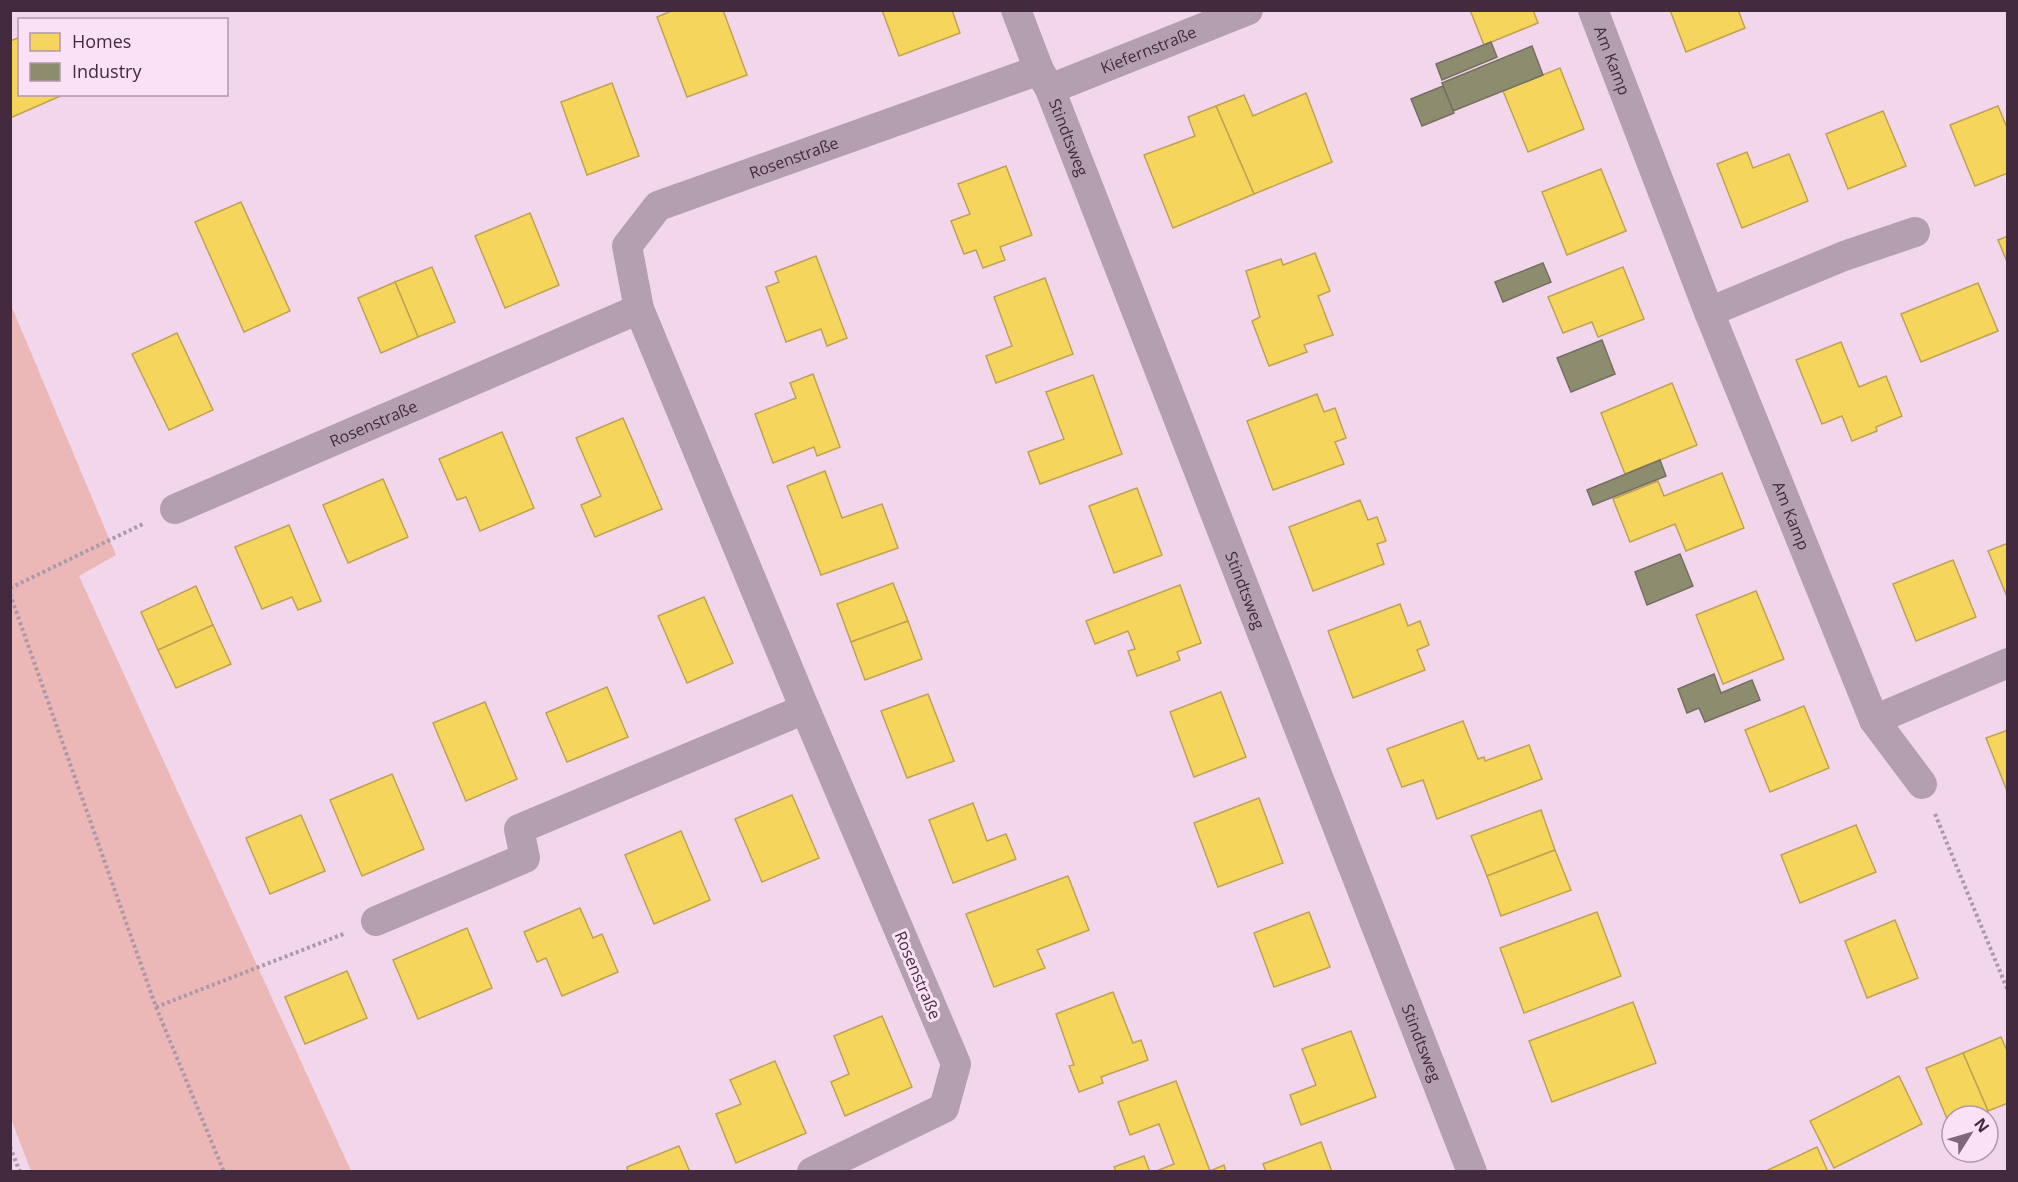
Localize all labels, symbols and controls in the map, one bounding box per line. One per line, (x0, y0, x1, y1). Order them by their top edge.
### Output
legend (18, 18, 228, 96)
street label: Kiefernstraße (1097, 21, 1200, 79)
street label: Am Kamp (1589, 23, 1636, 98)
text: Homes (72, 29, 131, 53)
text: Industry (72, 59, 142, 83)
street label: Stindtsweg (1044, 95, 1094, 180)
street label: Rosenstraße (746, 131, 842, 184)
street label: Rosenstraße (326, 395, 421, 452)
street label: Am Kamp (1768, 478, 1815, 553)
street label: Stindtsweg (1220, 548, 1270, 632)
street label: Rosenstraße (890, 928, 946, 1022)
street label: Stindtsweg (1397, 1001, 1447, 1085)
north arrow (1940, 1104, 2000, 1164)
text: N (1969, 1113, 1995, 1137)

